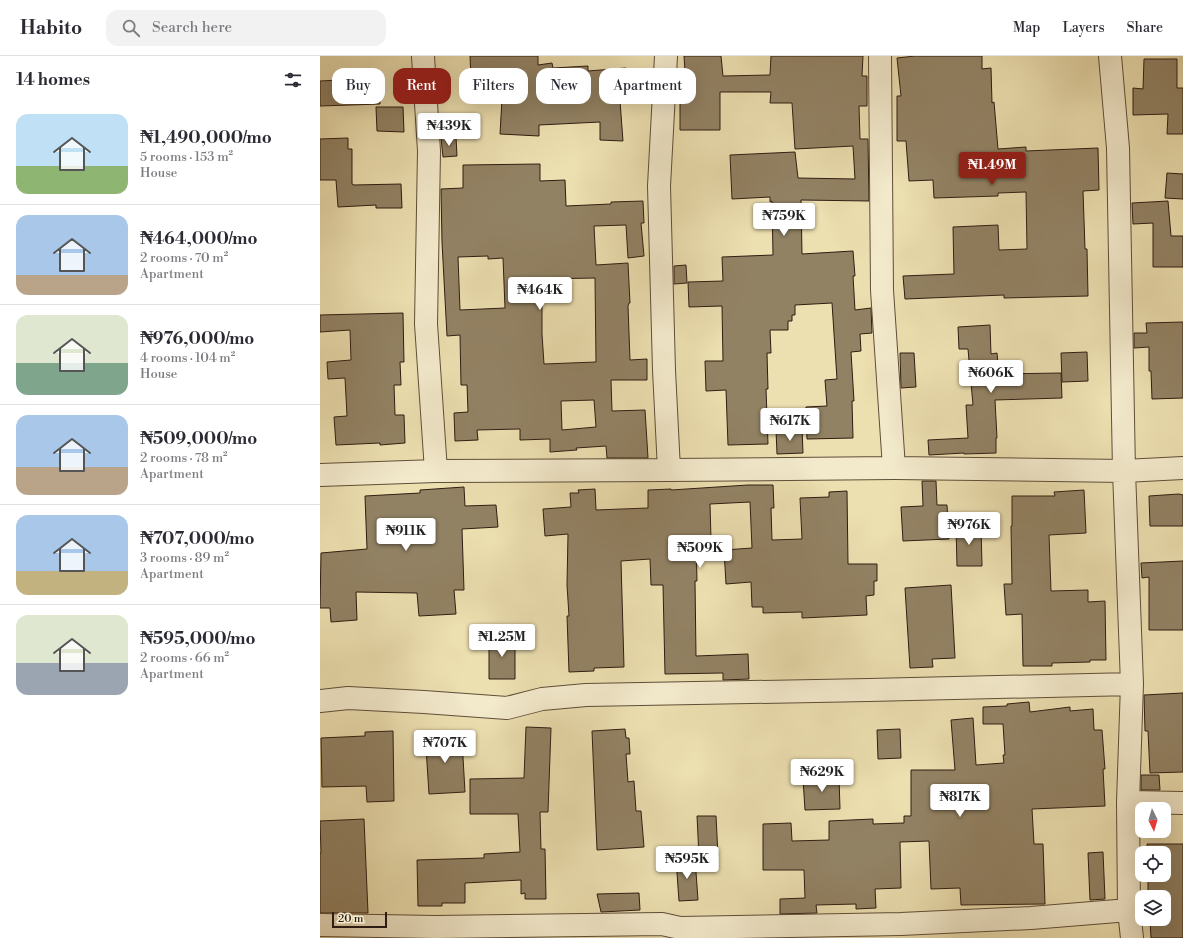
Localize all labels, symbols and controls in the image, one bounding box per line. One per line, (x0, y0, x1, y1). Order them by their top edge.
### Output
search box (106, 10, 386, 46)
text: Habito (20, 16, 82, 40)
icon: search (120, 17, 142, 39)
text: Search here (152, 18, 232, 37)
text: Map (1013, 19, 1040, 37)
text: Layers (1062, 19, 1105, 37)
text: Share (1127, 19, 1163, 37)
chip: Buy (332, 68, 385, 104)
chip: Rent (393, 68, 451, 104)
chip: Filters (459, 68, 528, 104)
chip: New (536, 68, 591, 104)
chip: Apartment (599, 68, 696, 104)
text: 14 homes (16, 69, 90, 91)
icon: filters (282, 69, 304, 91)
pin: ₦439K (421, 113, 477, 147)
text: ₦439K (427, 118, 471, 134)
text: ₦1,490,000/mo (140, 127, 272, 149)
icon: home (48, 130, 96, 178)
text: 5 rooms · 153 m² (140, 149, 233, 165)
pin: ₦1.49M (959, 152, 1025, 186)
text: ₦1.49M (968, 157, 1016, 173)
text: House (140, 165, 177, 181)
pin: ₦759K (756, 203, 812, 237)
text: ₦759K (762, 208, 806, 224)
text: ₦464,000/mo (140, 228, 258, 250)
icon: home (48, 231, 96, 279)
text: 2 rooms · 70 m² (140, 250, 228, 266)
text: Apartment (140, 266, 204, 282)
pin: ₦464K (512, 277, 568, 311)
text: ₦464K (517, 282, 563, 298)
text: ₦976,000/mo (140, 328, 254, 350)
icon: home (48, 331, 96, 379)
text: 4 rooms · 104 m² (140, 350, 235, 366)
pin: ₦606K (963, 360, 1019, 394)
text: ₦606K (968, 365, 1014, 381)
text: House (140, 366, 177, 382)
pin: ₦617K (762, 408, 818, 442)
text: ₦617K (769, 413, 811, 429)
text: ₦509,000/mo (140, 428, 257, 450)
icon: home (48, 431, 96, 479)
text: 2 rooms · 78 m² (140, 450, 228, 466)
text: Apartment (140, 466, 204, 482)
pin: ₦976K (941, 512, 997, 546)
text: ₦976K (947, 517, 991, 533)
pin: ₦911K (378, 518, 434, 552)
text: ₦911K (386, 523, 426, 539)
text: ₦707,000/mo (140, 528, 255, 550)
icon: home (48, 531, 96, 579)
pin: ₦509K (672, 535, 728, 569)
text: ₦509K (677, 540, 723, 556)
text: 3 rooms · 89 m² (140, 550, 229, 566)
text: Apartment (140, 566, 204, 582)
pin: ₦1.25M (469, 624, 535, 658)
text: ₦595,000/mo (140, 628, 255, 650)
text: ₦1.25M (478, 629, 526, 645)
icon: home (48, 631, 96, 679)
text: 2 rooms · 66 m² (140, 650, 229, 666)
text: Apartment (140, 666, 204, 682)
pin: ₦707K (417, 730, 473, 764)
text: ₦707K (423, 735, 467, 751)
pin: ₦629K (794, 759, 850, 793)
text: ₦629K (800, 764, 844, 780)
pin: ₦817K (932, 784, 988, 818)
text: ₦817K (939, 789, 981, 805)
north arrow (1135, 802, 1171, 838)
map controls (1135, 802, 1171, 926)
pin: ₦595K (659, 846, 715, 880)
button: locate (1135, 846, 1171, 882)
text: ₦595K (665, 851, 709, 867)
button: layers (1135, 890, 1171, 926)
scale bar (332, 910, 387, 929)
text: 20 m (338, 912, 363, 926)

